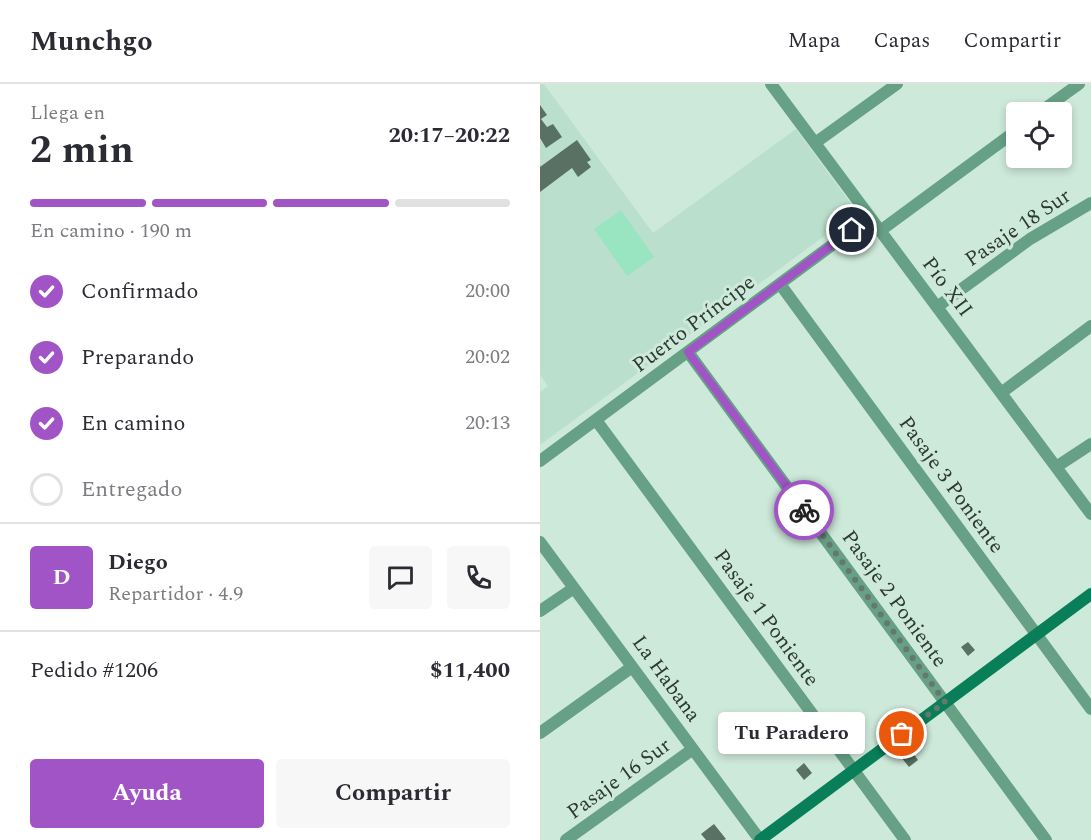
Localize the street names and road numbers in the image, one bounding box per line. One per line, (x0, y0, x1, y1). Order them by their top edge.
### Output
street label: Pasaje 18 Sur (958, 181, 1078, 275)
street label: Pío XII (914, 250, 980, 324)
street label: Puerto Príncipe (626, 267, 762, 381)
street label: Pasaje 3 Poniente (890, 410, 1012, 560)
street label: Pasaje 2 Poniente (833, 524, 955, 674)
street label: Pasaje 1 Poniente (705, 543, 827, 693)
street label: La Habana (624, 629, 709, 730)
street label: Pasaje 16 Sur (560, 730, 678, 828)

